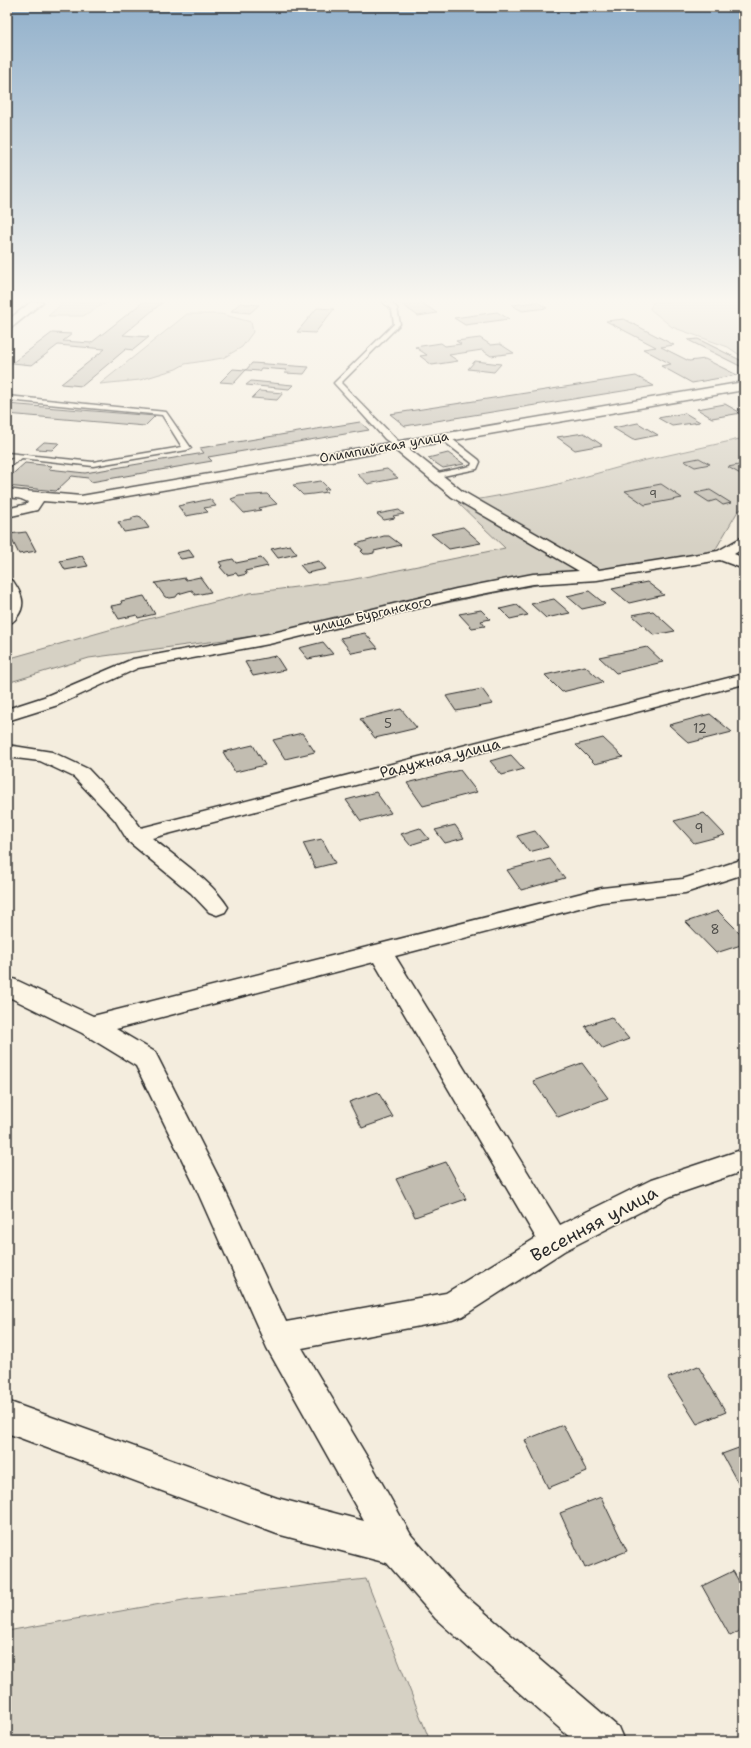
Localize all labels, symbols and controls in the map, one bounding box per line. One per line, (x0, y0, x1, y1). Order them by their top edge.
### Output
street label: Олимпийская улица (318, 427, 450, 467)
house number: 9 (649, 487, 657, 502)
street label: улица Бурганского (311, 592, 433, 636)
house number: 5 (384, 715, 392, 732)
house number: 12 (693, 720, 707, 737)
street label: Радужная улица (378, 733, 503, 783)
house number: 9 (694, 820, 704, 837)
house number: 8 (710, 921, 720, 938)
street label: Весенняя улица (526, 1180, 662, 1268)

